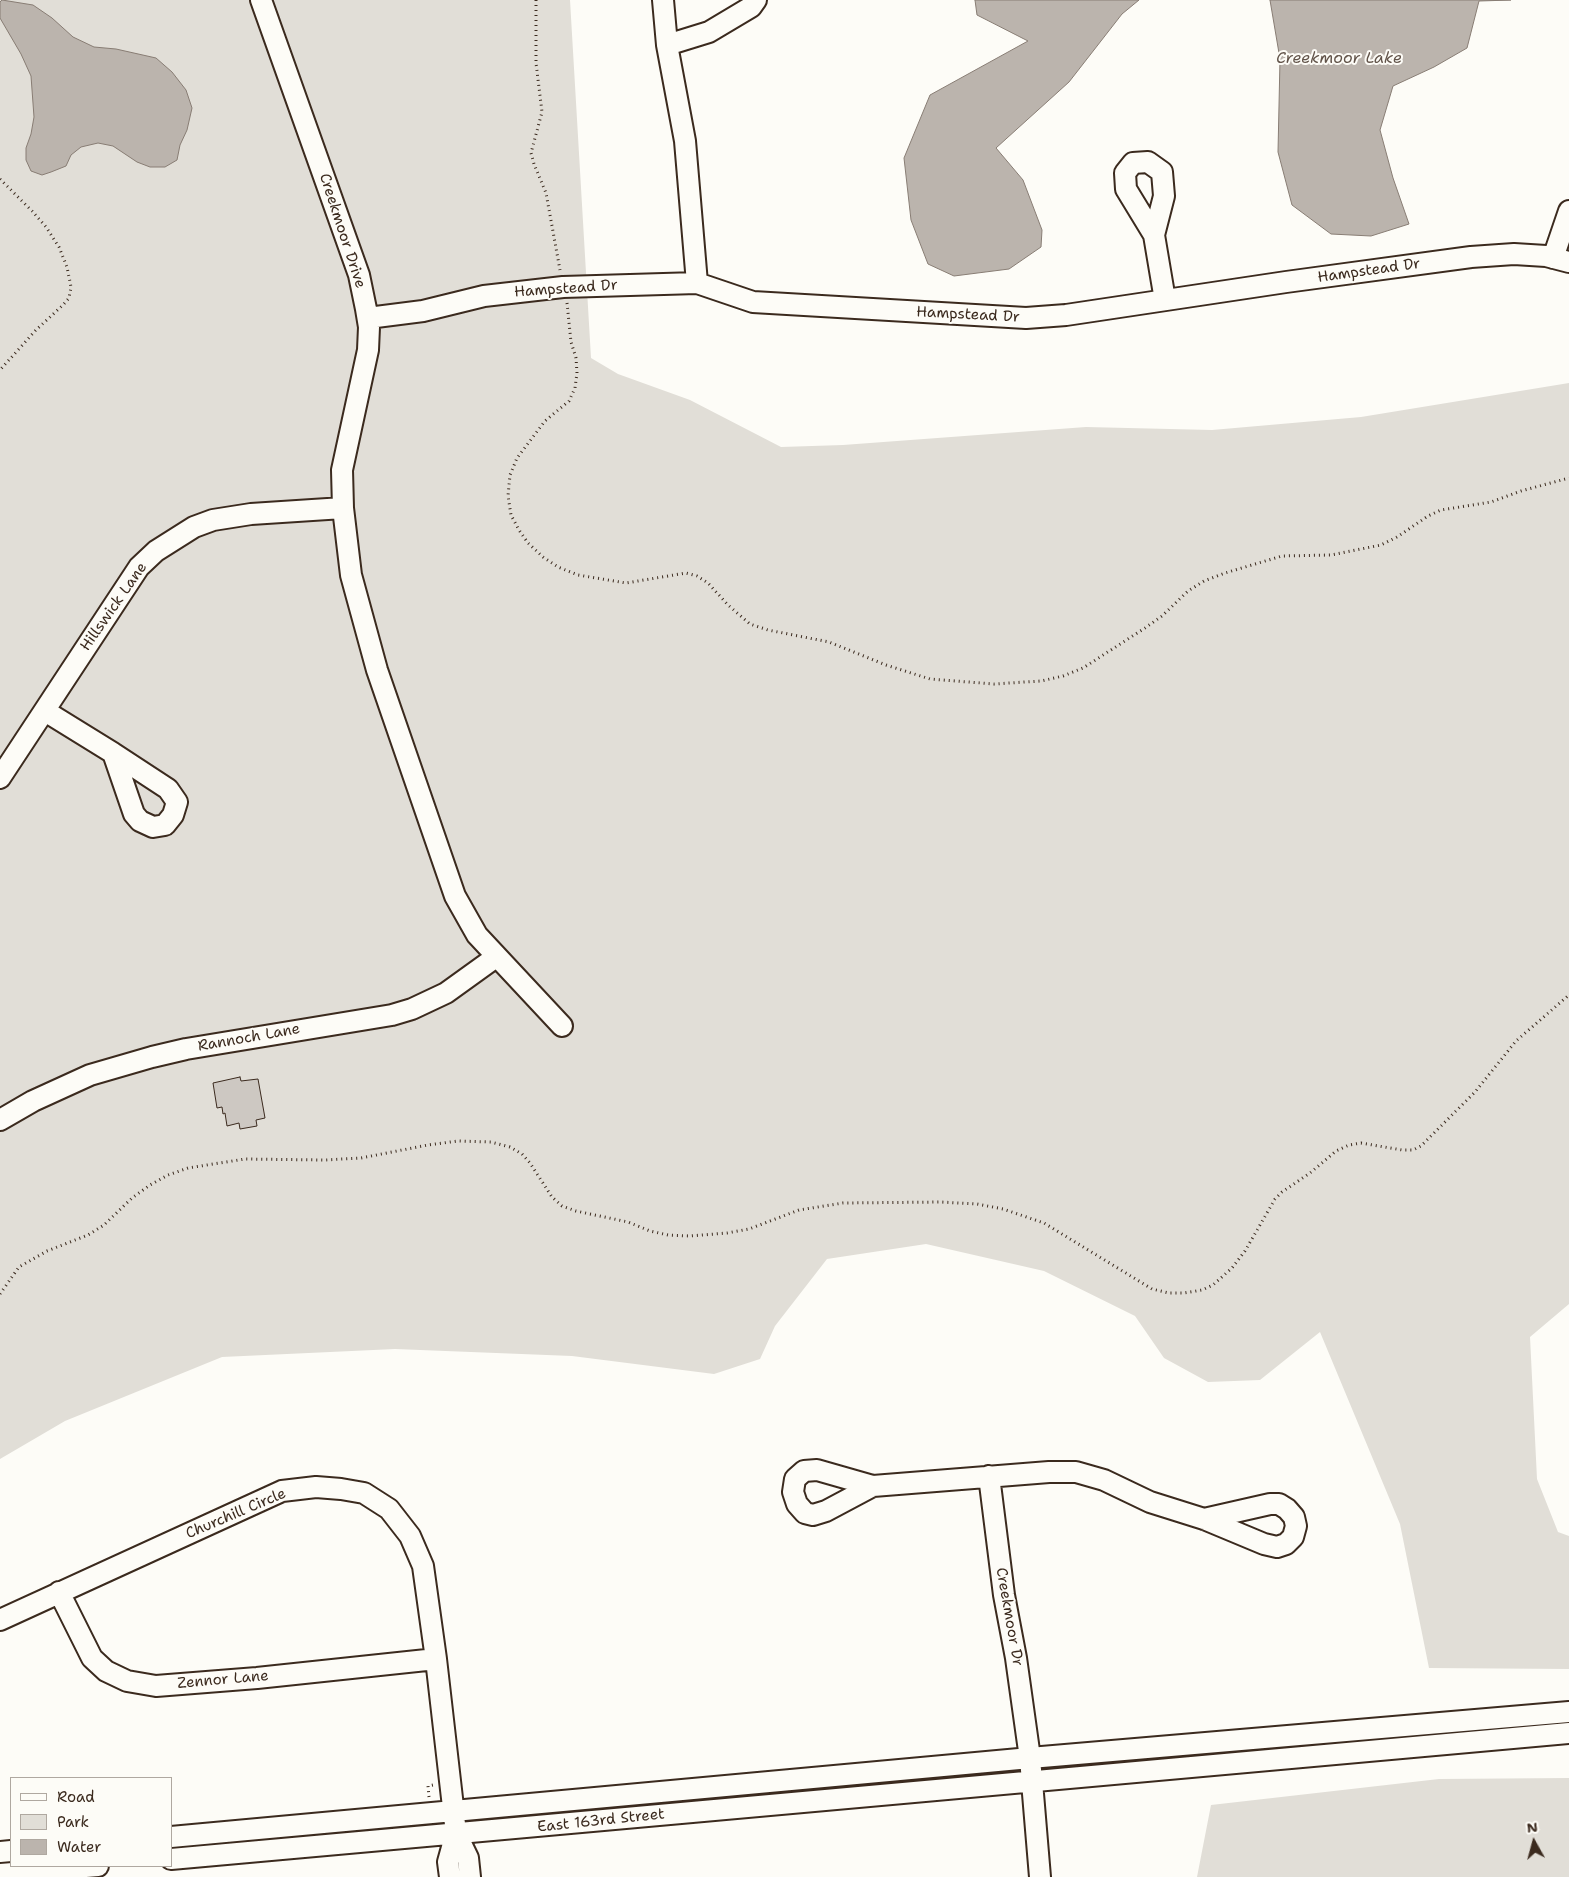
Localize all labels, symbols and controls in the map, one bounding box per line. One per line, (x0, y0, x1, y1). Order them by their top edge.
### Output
water label: Creekmoor Lake (1276, 49, 1402, 69)
street label: Creekmoor Drive (315, 171, 369, 291)
street label: Hampstead Dr (1316, 255, 1422, 287)
street label: Hampstead Dr (514, 276, 618, 302)
street label: Hampstead Dr (916, 303, 1020, 327)
street label: Hillswick Lane (77, 559, 151, 655)
street label: Rannoch Lane (196, 1020, 302, 1056)
street label: Churchill Circle (183, 1485, 289, 1543)
street label: Creekmoor Dr (991, 1566, 1027, 1668)
street label: Zennor Lane (177, 1667, 269, 1693)
legend (10, 1777, 172, 1867)
text: Road (57, 1787, 95, 1807)
street label: East 163rd Street (537, 1805, 665, 1837)
text: Park (57, 1812, 89, 1832)
north arrow (1509, 1817, 1559, 1867)
text: N (1526, 1818, 1539, 1837)
text: Water (57, 1837, 101, 1857)

